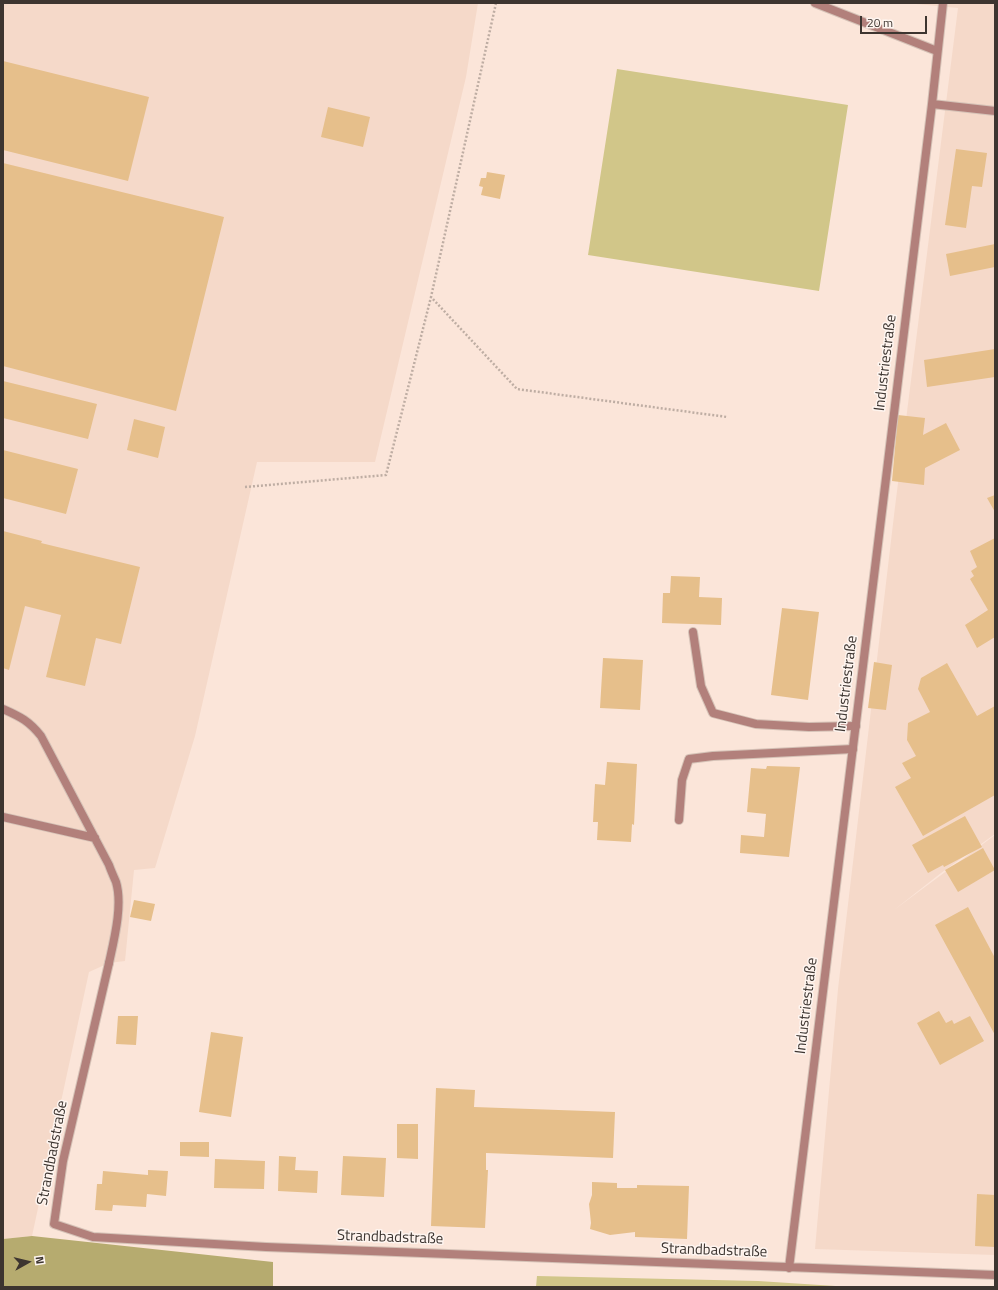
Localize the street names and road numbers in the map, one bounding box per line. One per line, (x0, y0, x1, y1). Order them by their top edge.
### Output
street label: Industriestraße (871, 314, 901, 412)
street label: Industriestraße (832, 635, 862, 733)
street label: Industriestraße (792, 957, 822, 1055)
street label: Strandbadstraße (34, 1099, 72, 1207)
street label: Strandbadstraße (337, 1227, 443, 1249)
street label: Strandbadstraße (661, 1240, 767, 1262)

